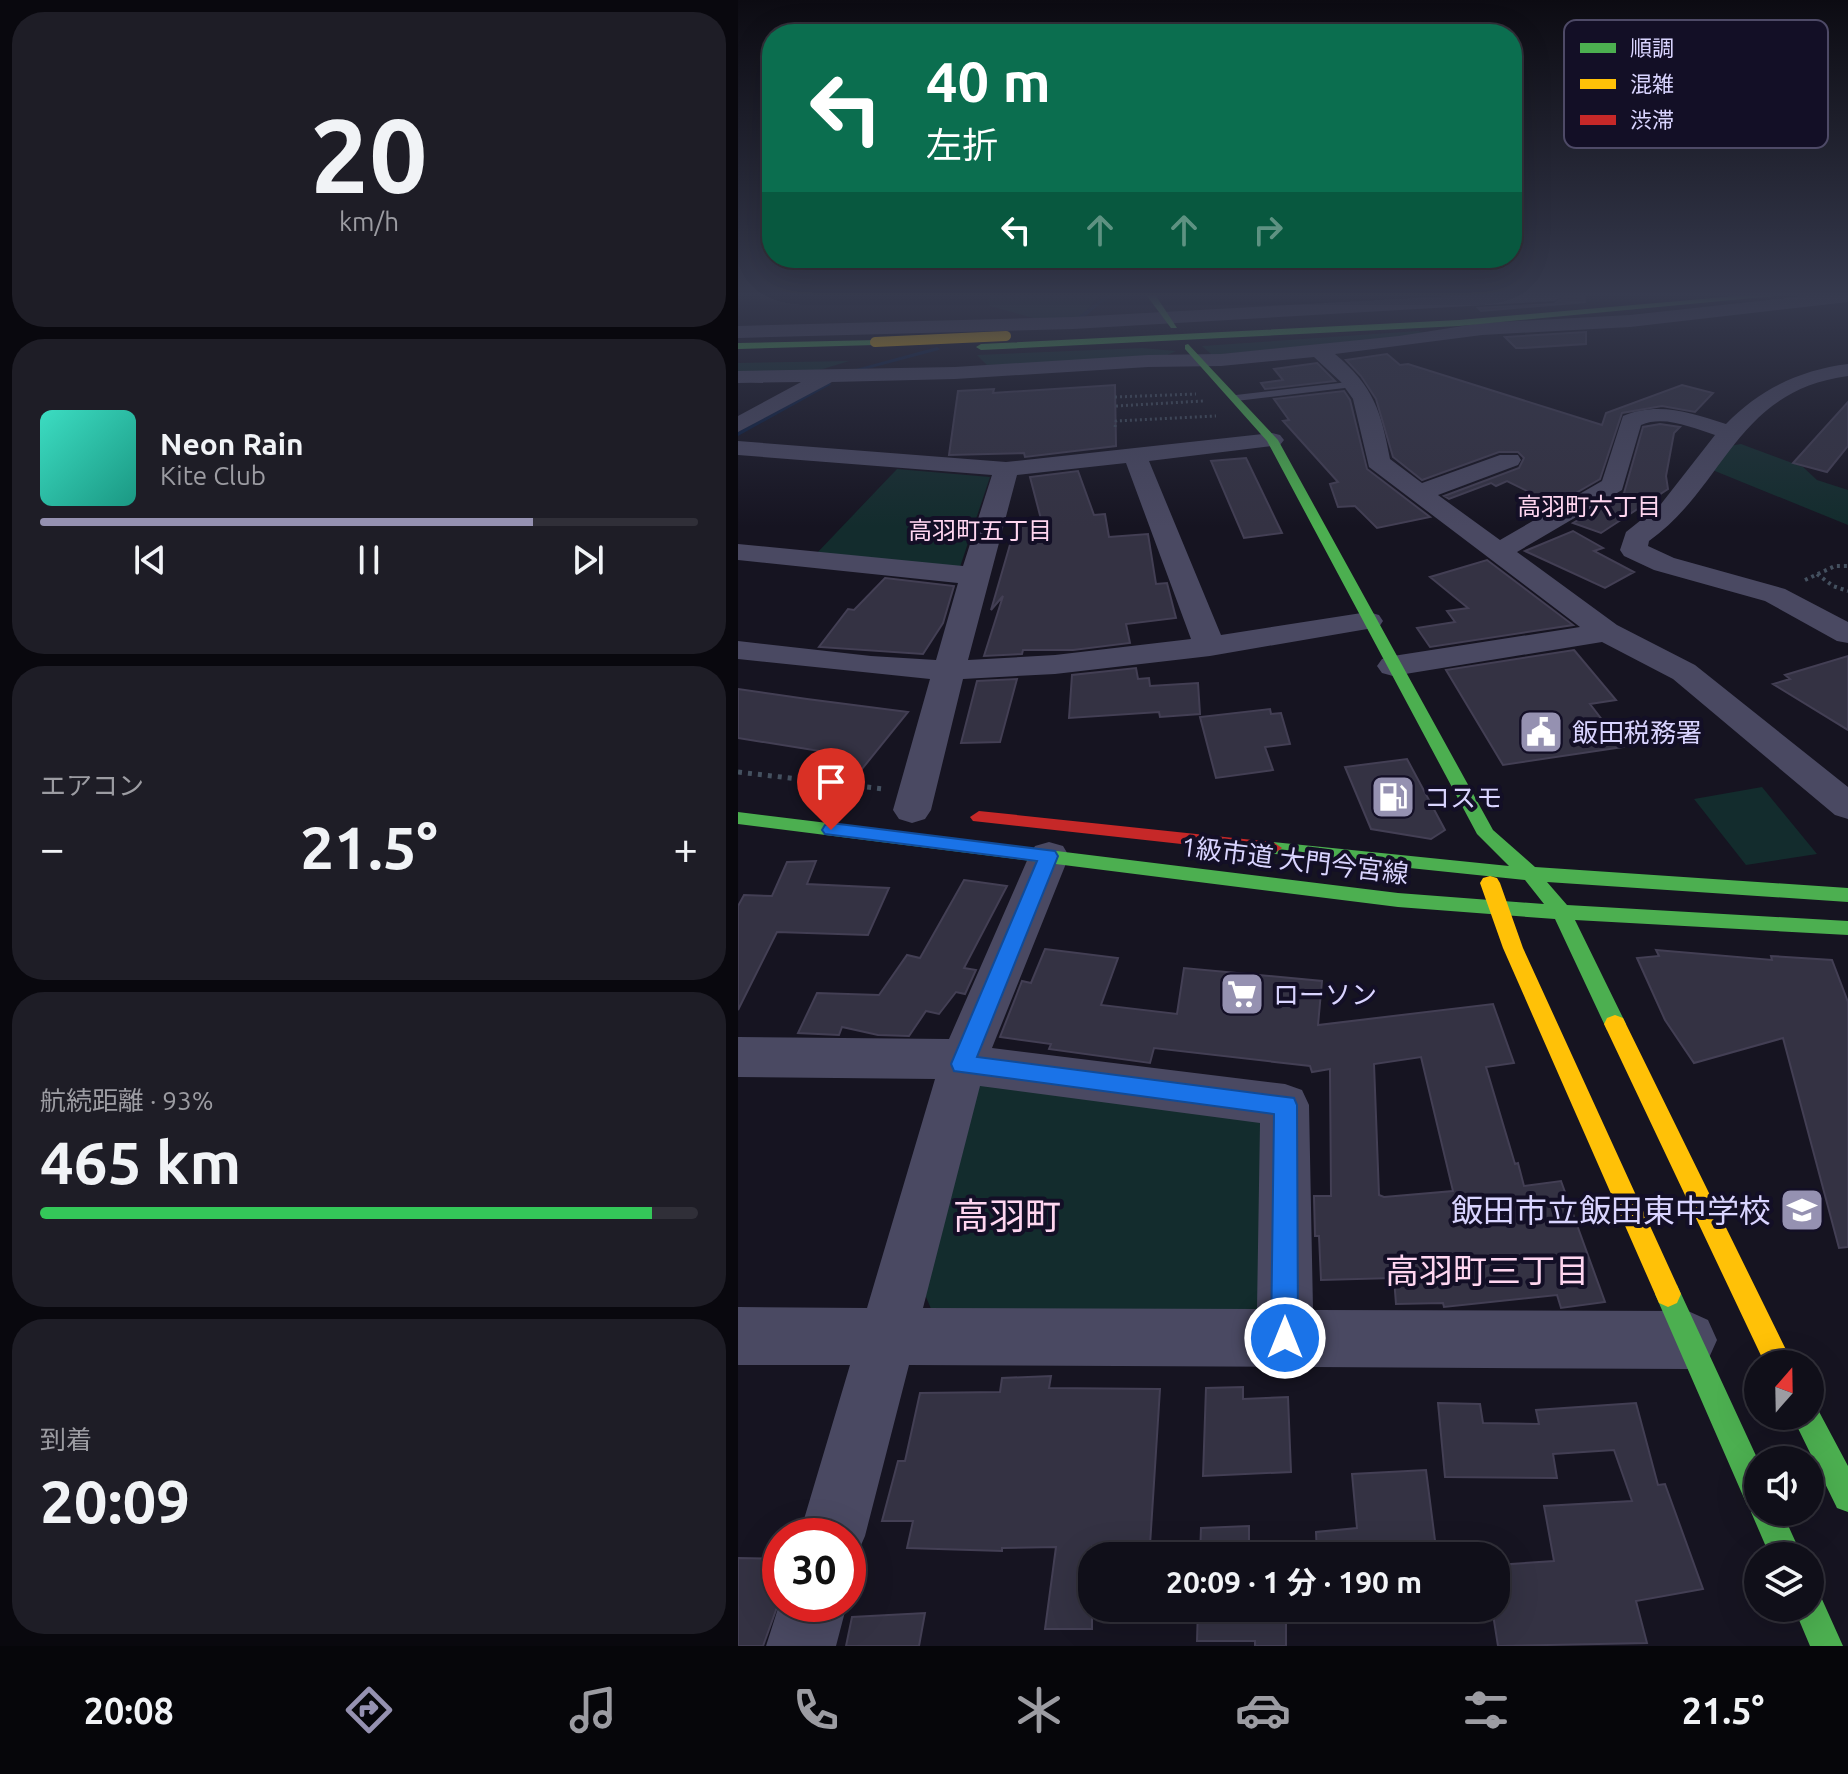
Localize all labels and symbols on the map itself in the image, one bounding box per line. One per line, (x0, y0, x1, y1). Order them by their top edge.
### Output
legend (1564, 20, 1828, 148)
text: 順調 (1630, 35, 1674, 60)
text: 混雑 (1630, 71, 1674, 96)
text: 渋滞 (1630, 107, 1674, 132)
district label: 高羽町六丁目 (1517, 493, 1661, 520)
district label: 高羽町五丁目 (908, 517, 1052, 544)
public building icon: 飯田税務署 (1517, 708, 1565, 756)
place label: 飯田税務署 (1572, 718, 1702, 747)
pin (797, 748, 865, 830)
fuel station icon: コスモ (1369, 773, 1417, 821)
place label: コスモ (1424, 783, 1502, 812)
street label: 1級市道 大門今宮線 (1180, 832, 1410, 888)
supermarket icon: ローソン (1218, 970, 1266, 1018)
place label: ローソン (1273, 980, 1377, 1009)
school or university icon: 飯田市立飯田東中学校 (1778, 1186, 1826, 1234)
place label: 飯田市立飯田東中学校 (1451, 1192, 1771, 1228)
district label: 高羽町 (953, 1195, 1061, 1236)
district label: 高羽町三丁目 (1385, 1251, 1589, 1289)
position arrow (1243, 1296, 1327, 1380)
north arrow (1744, 1350, 1824, 1430)
speed limit sign: 30 (762, 1518, 866, 1622)

